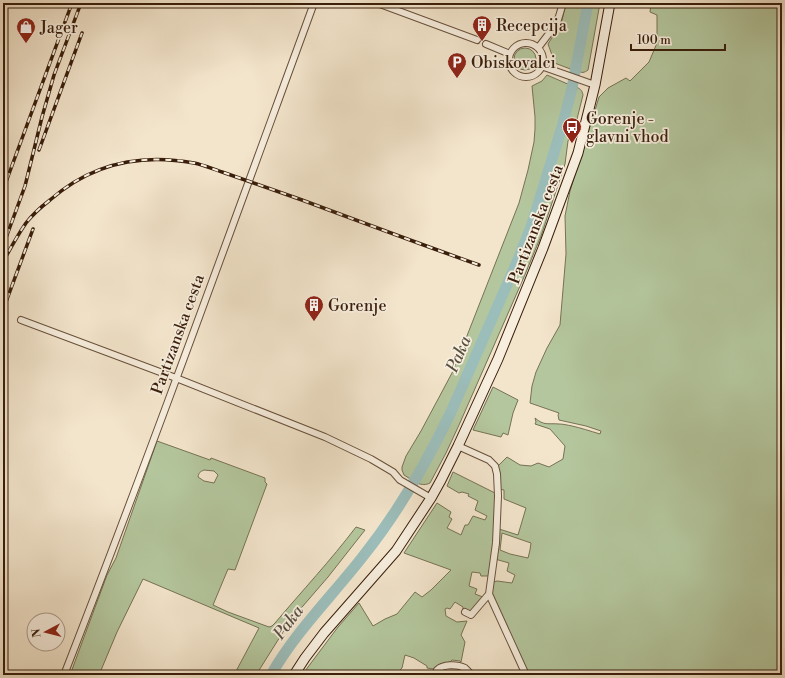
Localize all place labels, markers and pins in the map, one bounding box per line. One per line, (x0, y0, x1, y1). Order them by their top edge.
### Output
building icon: Recepcija (471, 14, 493, 42)
shop icon: Jager (15, 16, 37, 44)
place label: Recepcija (496, 16, 568, 36)
place label: Jager (39, 18, 78, 38)
parking icon: Obiskovalci (446, 51, 468, 79)
place label: Obiskovalci (471, 53, 556, 73)
place label: Gorenje - glavni vhod (586, 109, 669, 147)
bus stop icon: Gorenje - glavni vhod (561, 116, 583, 144)
building icon: Gorenje (303, 294, 325, 322)
place label: Gorenje (328, 296, 387, 316)

